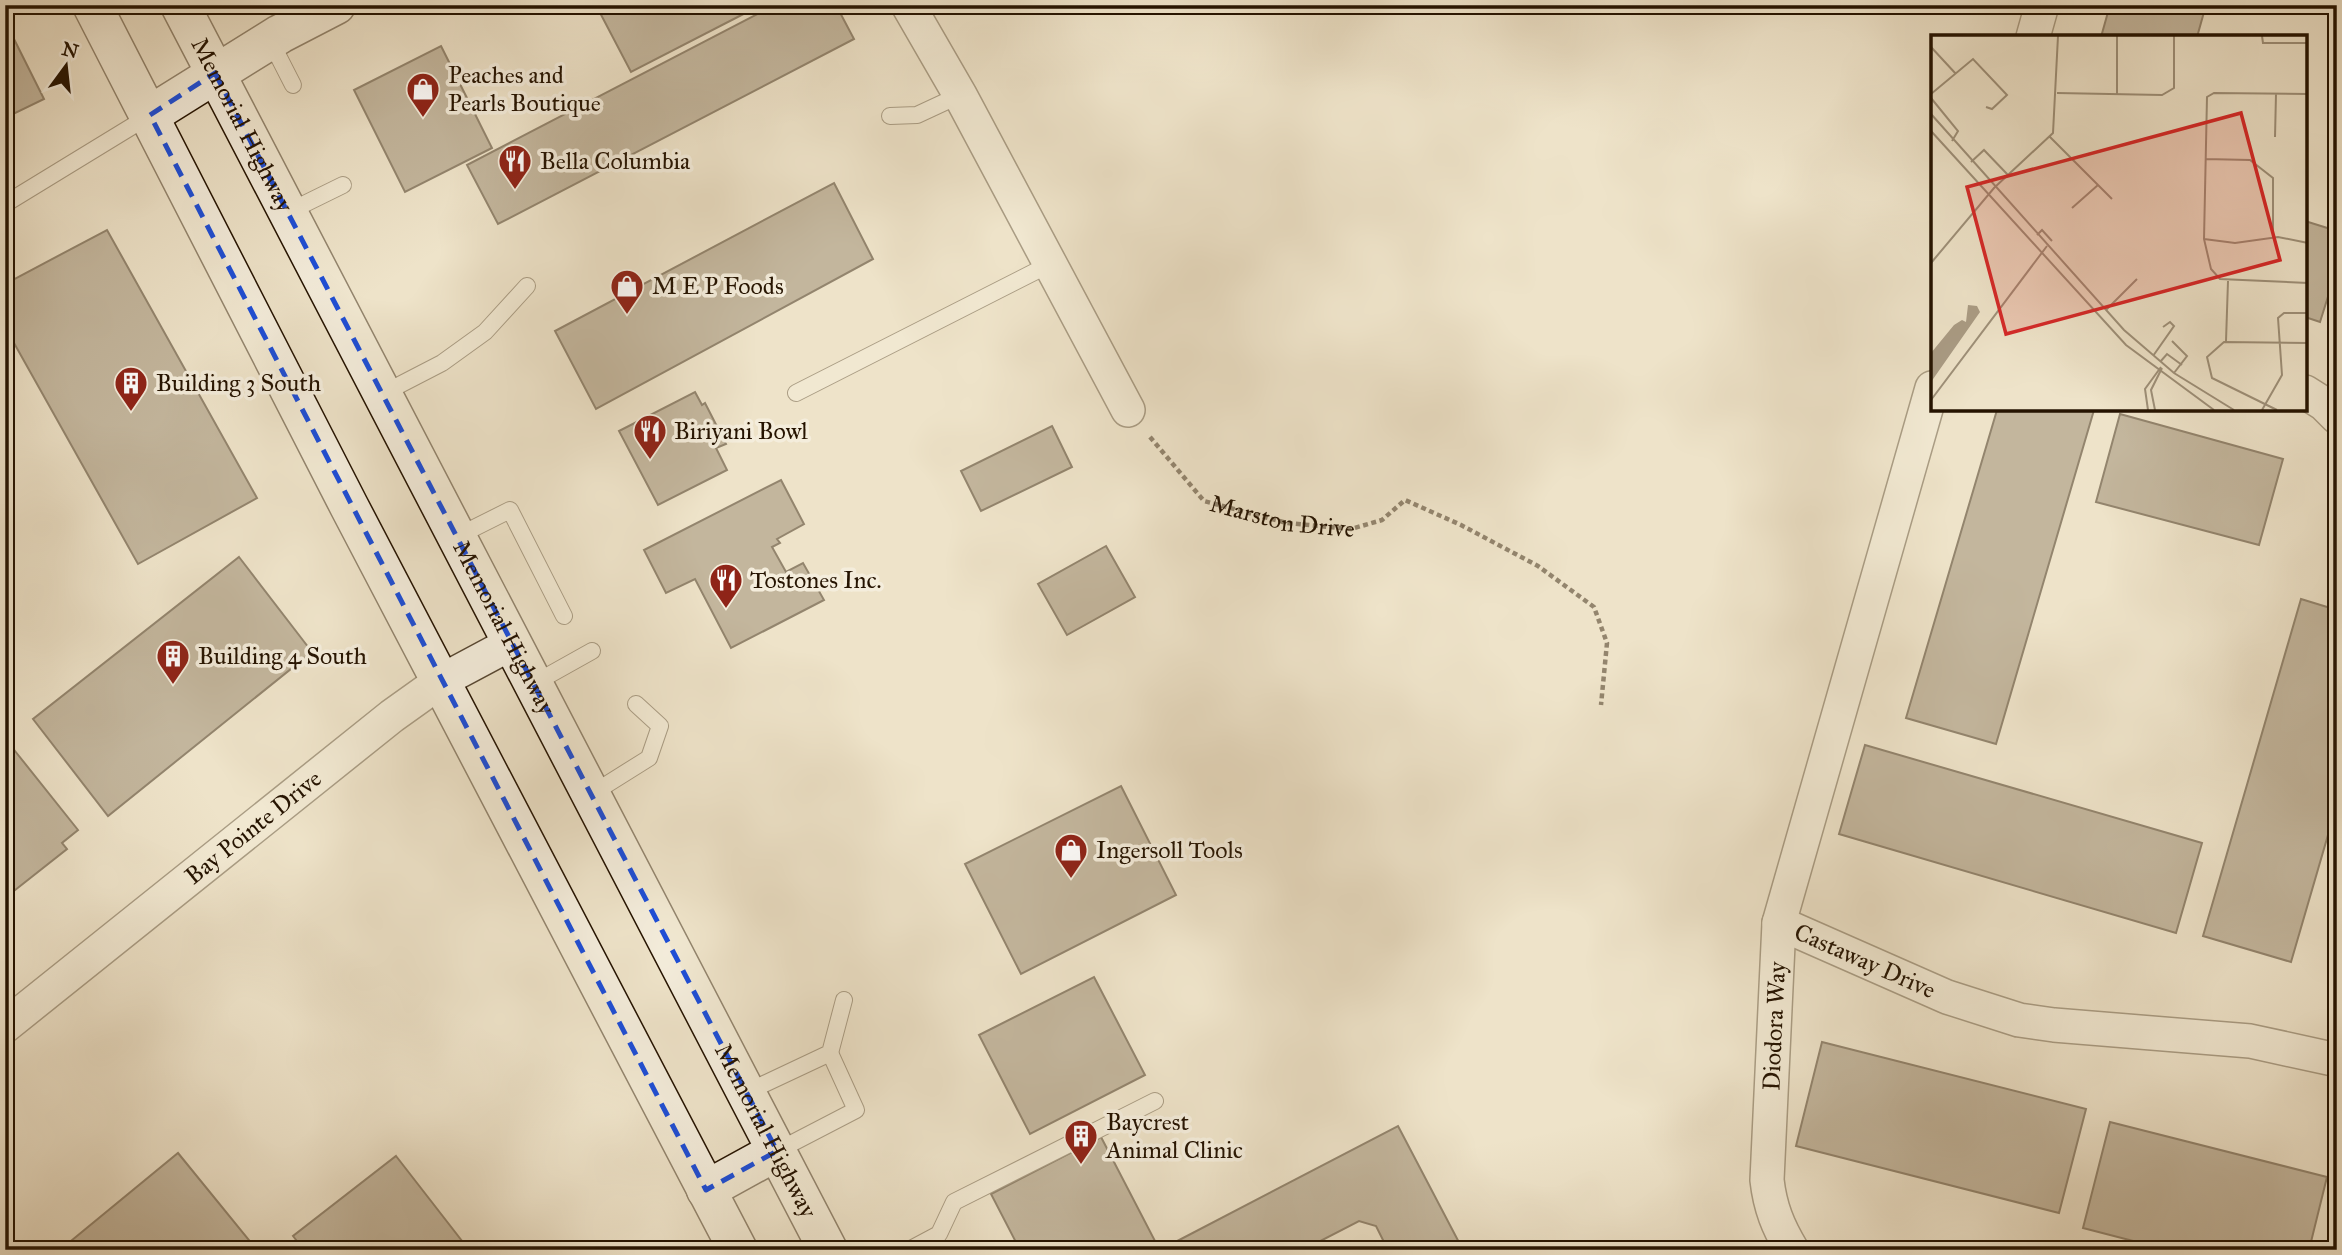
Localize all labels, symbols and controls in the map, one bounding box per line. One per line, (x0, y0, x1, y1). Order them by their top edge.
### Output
north arrow (32, 32, 102, 102)
street label: Memorial Highway (185, 32, 300, 218)
inset map (1931, 35, 2307, 411)
text: N (60, 37, 81, 63)
place label: Peaches and Pearls Boutique (448, 60, 601, 118)
shop icon: Peaches and Pearls Boutique (404, 70, 442, 119)
restaurant icon: Bella Columbia (496, 142, 534, 191)
place label: Bella Columbia (540, 146, 691, 176)
shop icon: M E P Foods (608, 267, 646, 316)
place label: M E P Foods (652, 271, 784, 301)
building icon: Building 3 South (112, 364, 150, 413)
place label: Building 3 South (156, 368, 321, 398)
restaurant icon: Biriyani Bowl (631, 412, 669, 461)
place label: Biriyani Bowl (674, 416, 808, 446)
street label: Marston Drive (1207, 488, 1356, 544)
street label: Memorial Highway (446, 535, 562, 721)
restaurant icon: Tostones Inc. (707, 561, 745, 610)
place label: Tostones Inc. (750, 565, 882, 595)
building icon: Building 4 South (154, 637, 192, 686)
place label: Building 4 South (198, 641, 367, 671)
street label: Bay Pointe Drive (179, 764, 327, 891)
shop icon: Ingersoll Tools (1052, 831, 1090, 880)
place label: Ingersoll Tools (1096, 835, 1243, 865)
street label: Castaway Drive (1790, 917, 1940, 1005)
street label: Diodora Way (1756, 960, 1792, 1091)
street label: Memorial Highway (708, 1038, 824, 1224)
place label: Baycrest Animal Clinic (1105, 1107, 1243, 1165)
building icon: Baycrest Animal Clinic (1062, 1117, 1100, 1166)

